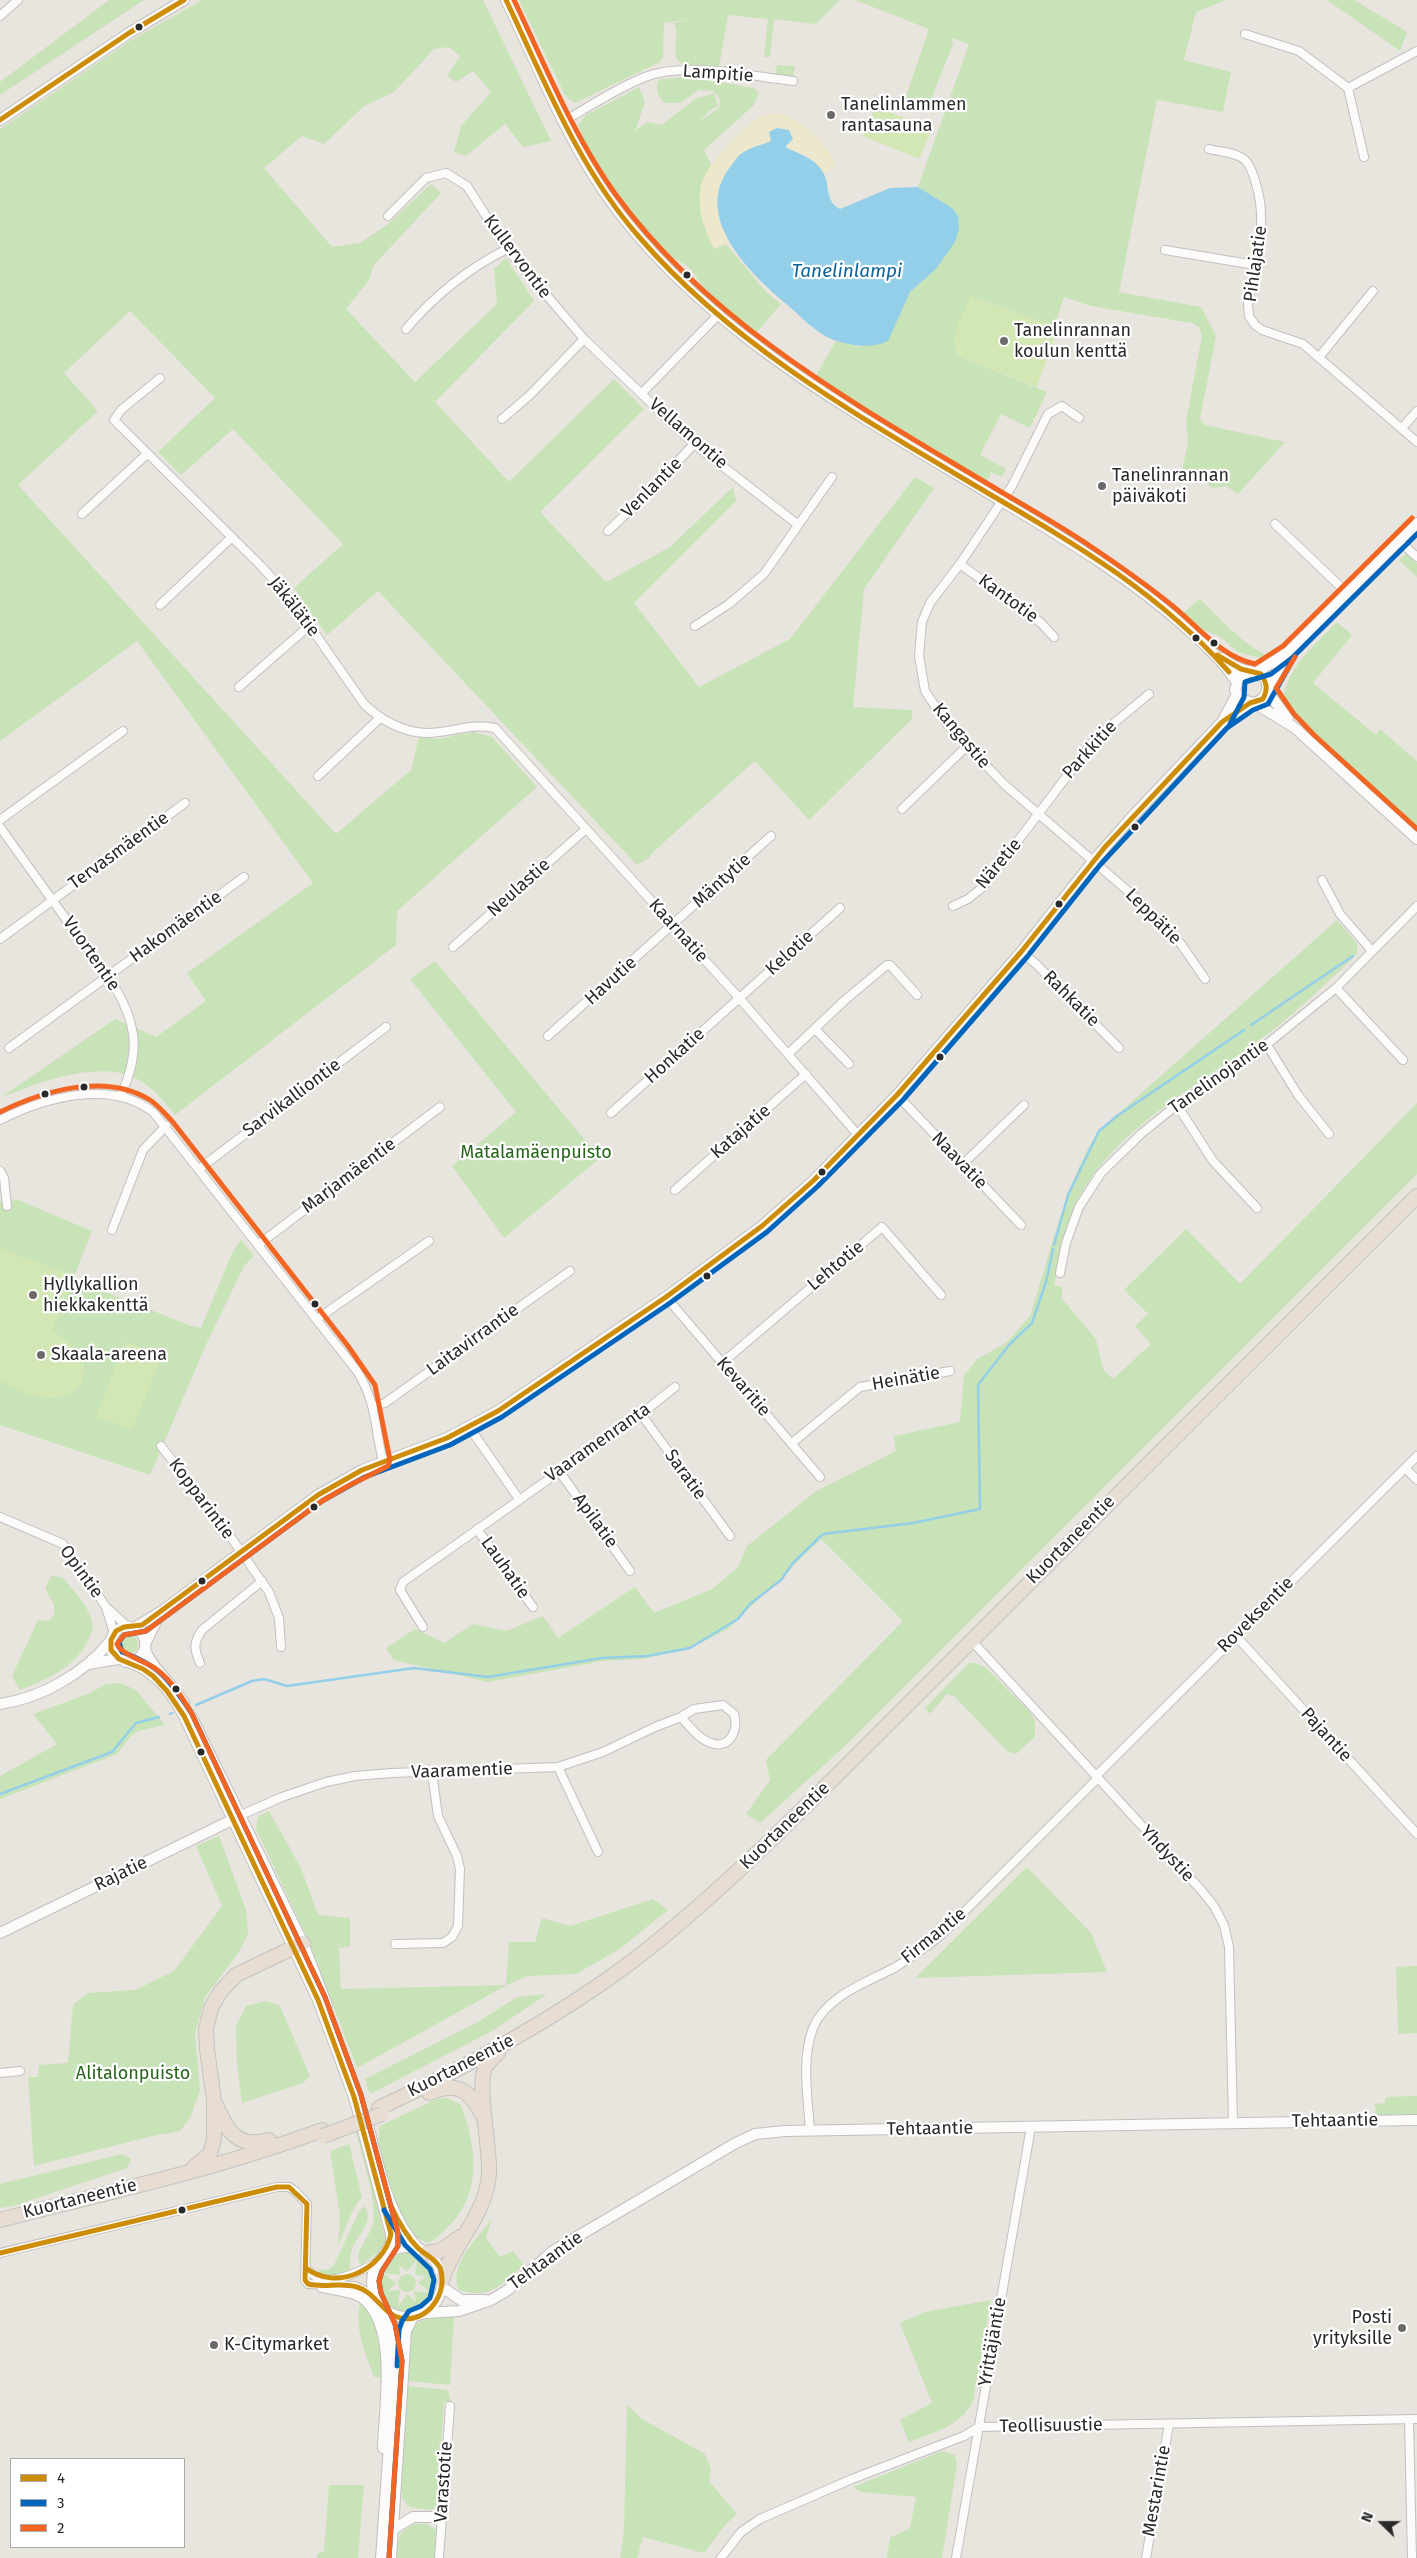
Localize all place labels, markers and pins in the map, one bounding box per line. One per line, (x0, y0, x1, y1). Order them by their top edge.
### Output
unlabelled marker (134, 22, 144, 32)
place label: Tanelinlammen rantasauna (841, 94, 967, 136)
marker: Tanelinlammen rantasauna (825, 109, 837, 121)
unlabelled marker (682, 270, 692, 280)
place label: Tanelinrannan koulun kenttä (1014, 320, 1131, 362)
marker: Tanelinrannan koulun kenttä (998, 335, 1010, 347)
place label: Tanelinrannan päiväkoti (1112, 465, 1229, 508)
marker: Tanelinrannan päiväkoti (1096, 480, 1108, 492)
unlabelled marker (1191, 633, 1201, 643)
unlabelled marker (1209, 638, 1219, 648)
unlabelled marker (1130, 822, 1140, 832)
unlabelled marker (1054, 899, 1064, 909)
unlabelled marker (935, 1052, 945, 1062)
unlabelled marker (79, 1082, 89, 1092)
unlabelled marker (40, 1089, 50, 1099)
unlabelled marker (817, 1167, 827, 1177)
unlabelled marker (702, 1271, 712, 1281)
place label: Hyllykallion hiekkakenttä (43, 1274, 148, 1316)
marker: Hyllykallion hiekkakenttä (27, 1289, 39, 1301)
unlabelled marker (310, 1299, 320, 1309)
place label: Skaala-areena (51, 1344, 167, 1366)
marker: Skaala-areena (35, 1349, 47, 1361)
unlabelled marker (309, 1502, 319, 1512)
unlabelled marker (197, 1576, 207, 1586)
unlabelled marker (171, 1684, 181, 1694)
unlabelled marker (196, 1747, 206, 1757)
unlabelled marker (177, 2205, 187, 2215)
place label: Posti yrityksille (1313, 2307, 1392, 2350)
marker: Posti yrityksille (1396, 2322, 1408, 2334)
place label: K-Citymarket (224, 2334, 329, 2356)
marker: K-Citymarket (208, 2339, 220, 2351)

